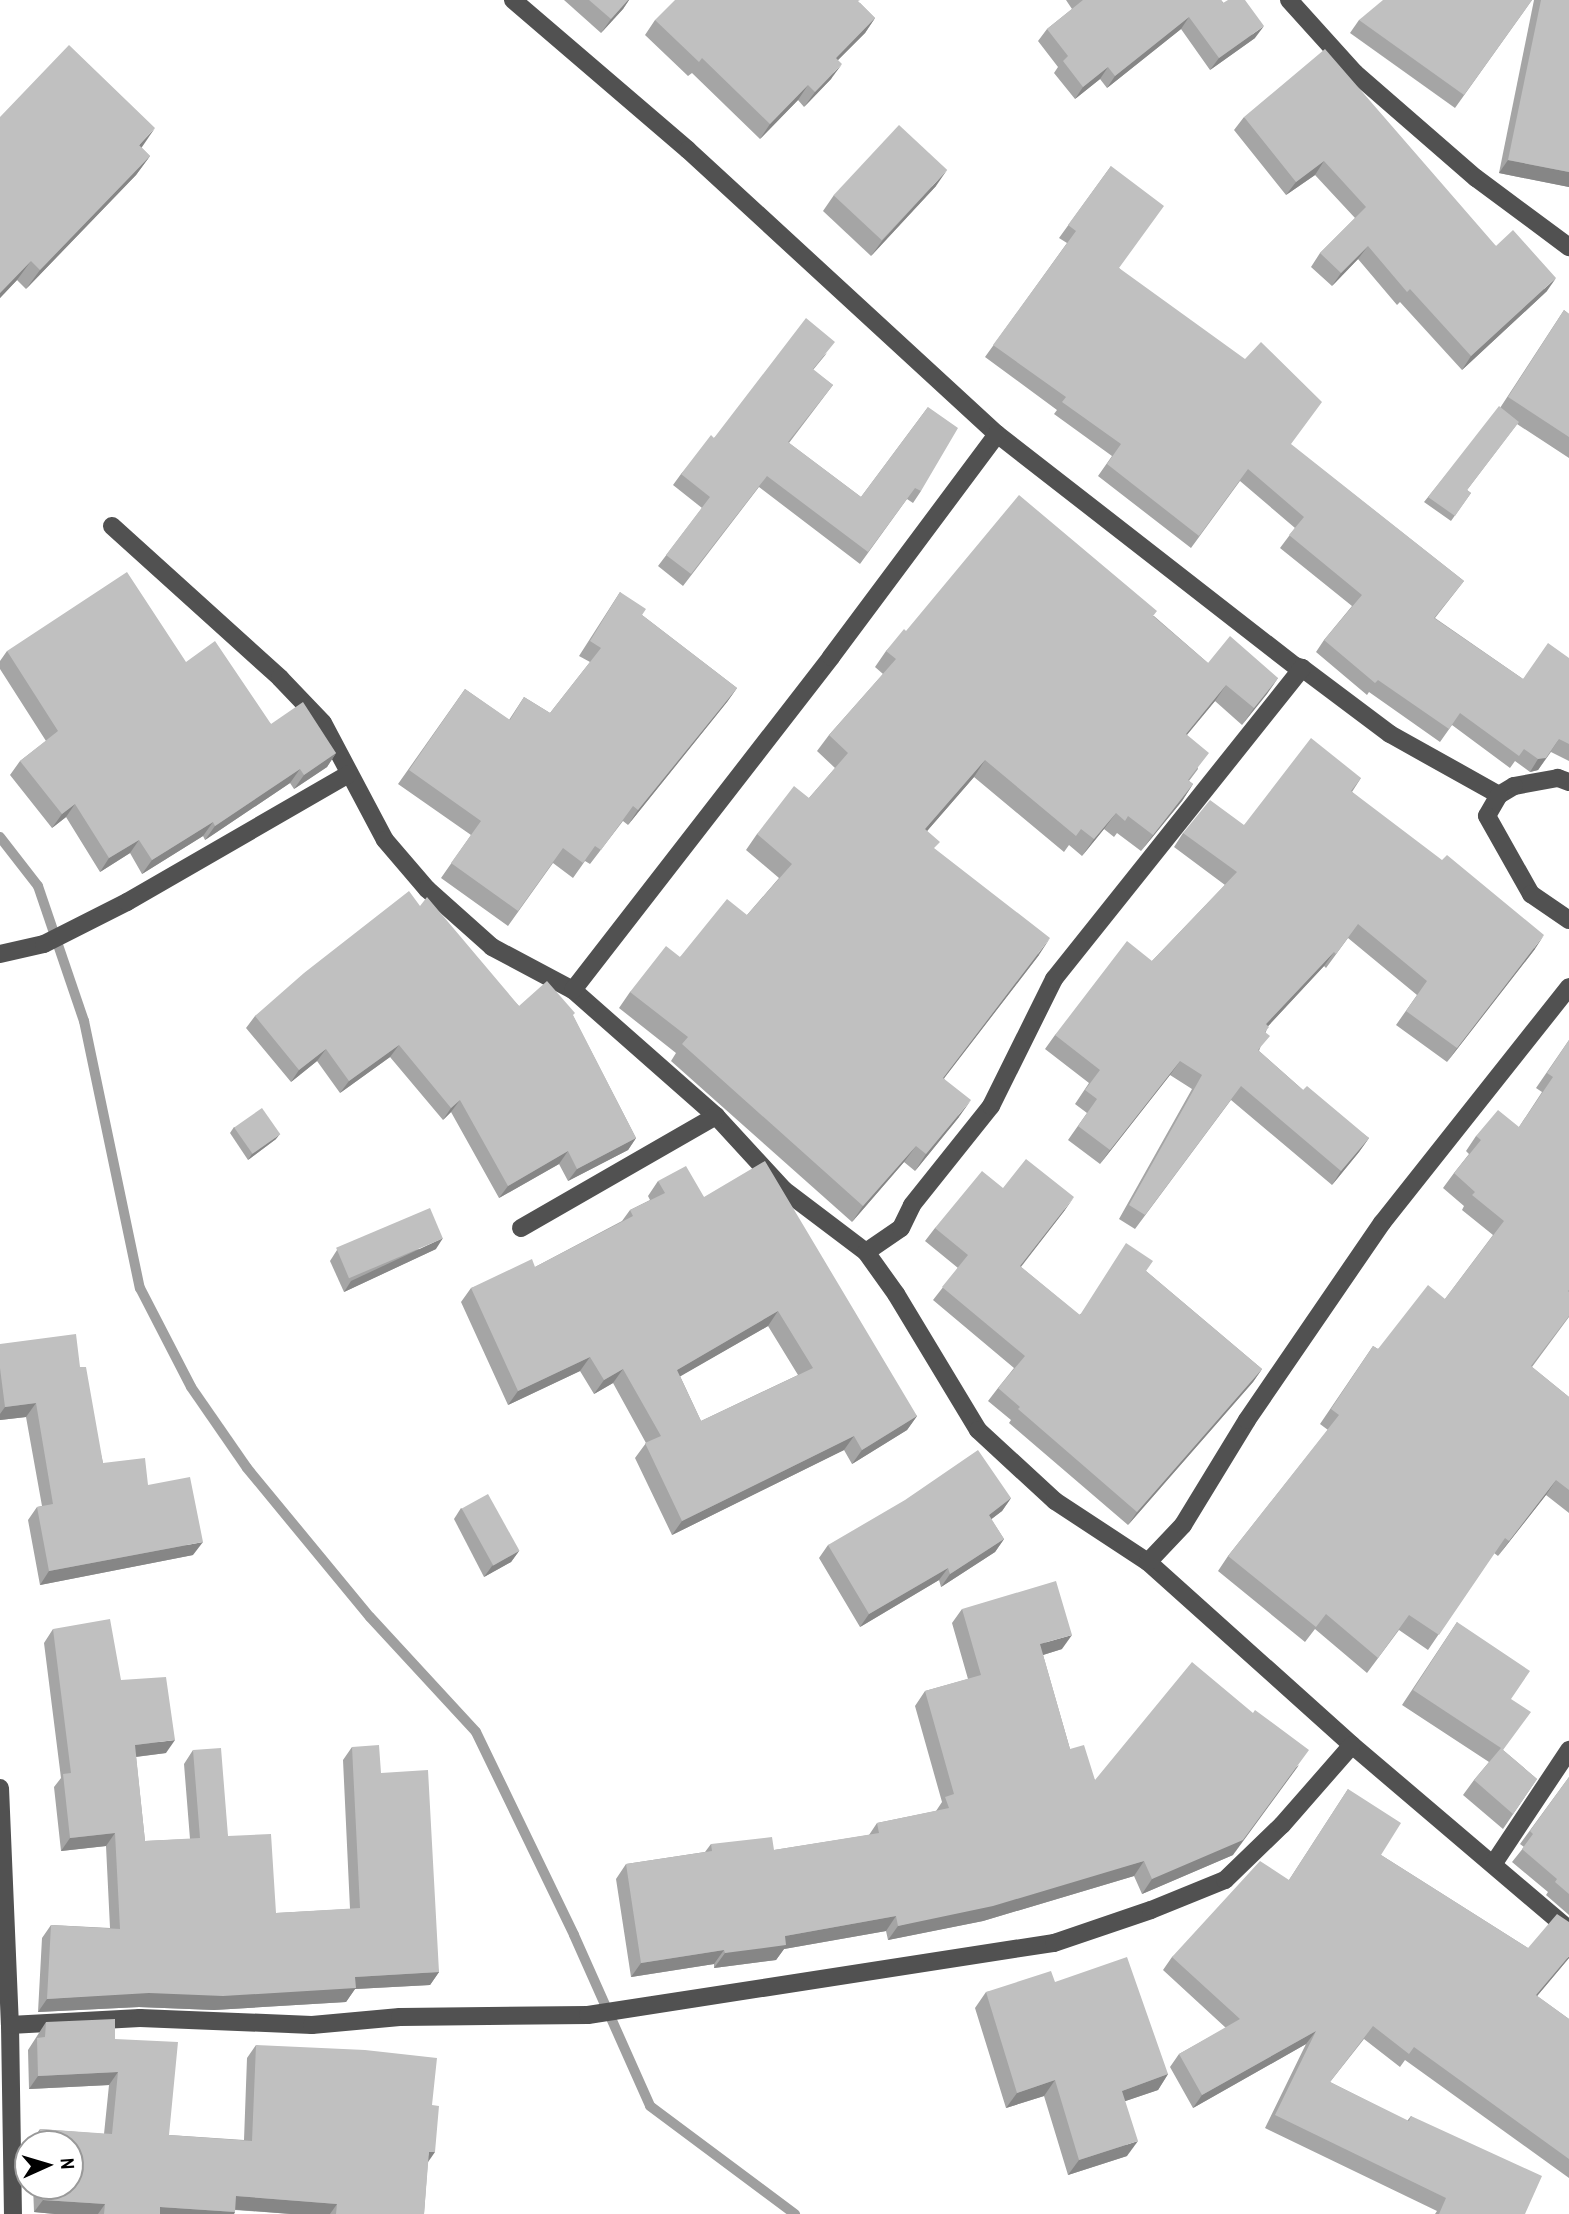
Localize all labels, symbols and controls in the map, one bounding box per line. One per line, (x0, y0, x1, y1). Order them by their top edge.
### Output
north arrow (14, 2130, 84, 2200)
text: N (55, 2157, 81, 2170)

